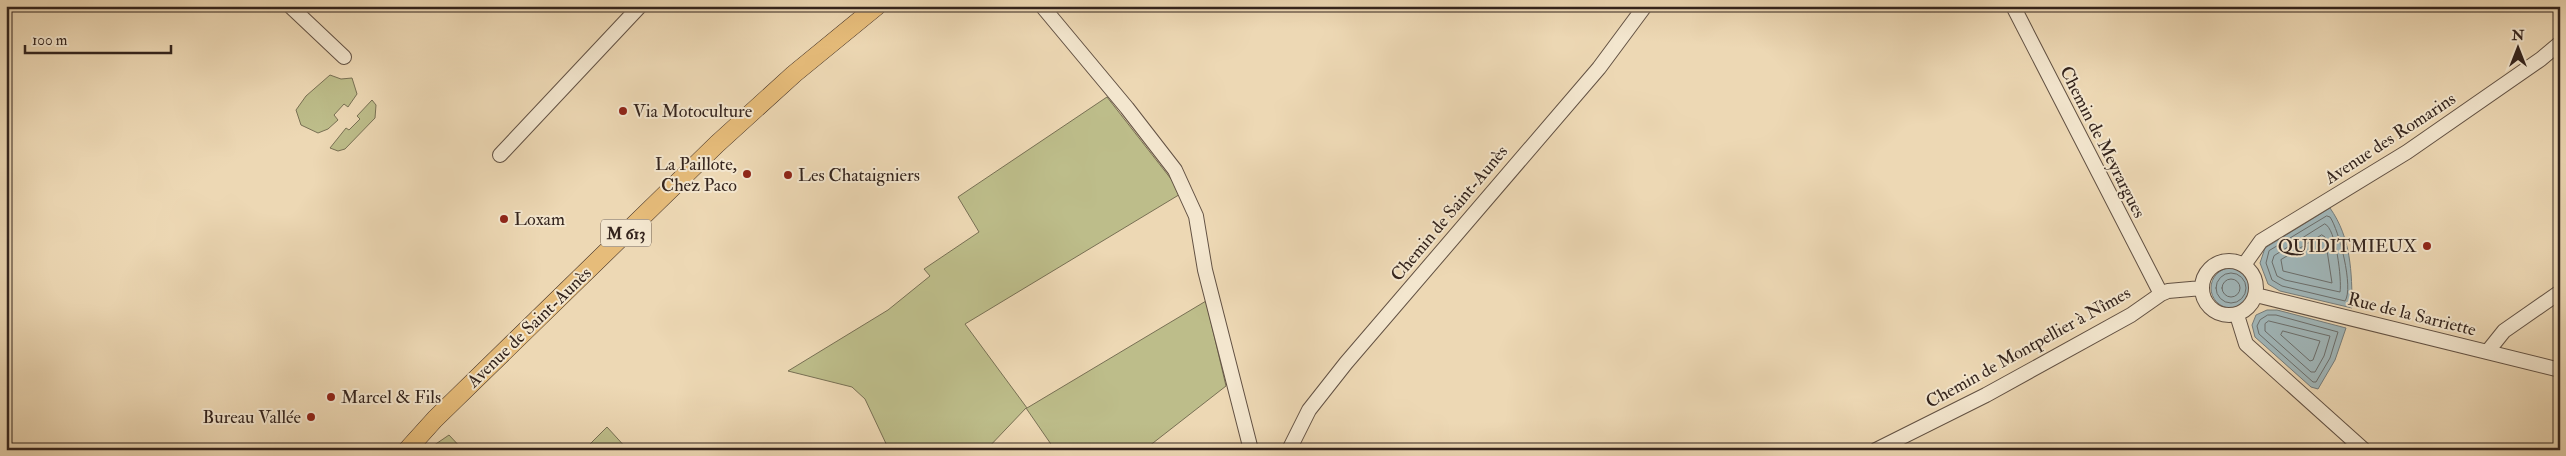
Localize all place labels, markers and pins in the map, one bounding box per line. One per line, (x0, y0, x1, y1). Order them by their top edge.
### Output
place label: Via Motoculture (633, 100, 753, 123)
marker: Via Motoculture (617, 105, 629, 117)
place label: La Paillote, Chez Paco (655, 153, 737, 197)
place label: Les Chataigniers (798, 164, 920, 187)
marker: La Paillote, Chez Paco (741, 168, 753, 180)
marker: Les Chataigniers (782, 169, 794, 181)
place label: Loxam (514, 208, 565, 231)
marker: Loxam (498, 213, 510, 225)
place label: QUIDITMIEUX (2278, 235, 2417, 258)
marker: QUIDITMIEUX (2421, 240, 2433, 252)
place label: Marcel & Fils (341, 386, 441, 409)
marker: Marcel & Fils (325, 391, 337, 403)
place label: Bureau Vallée (202, 406, 301, 429)
marker: Bureau Vallée (305, 411, 317, 423)

